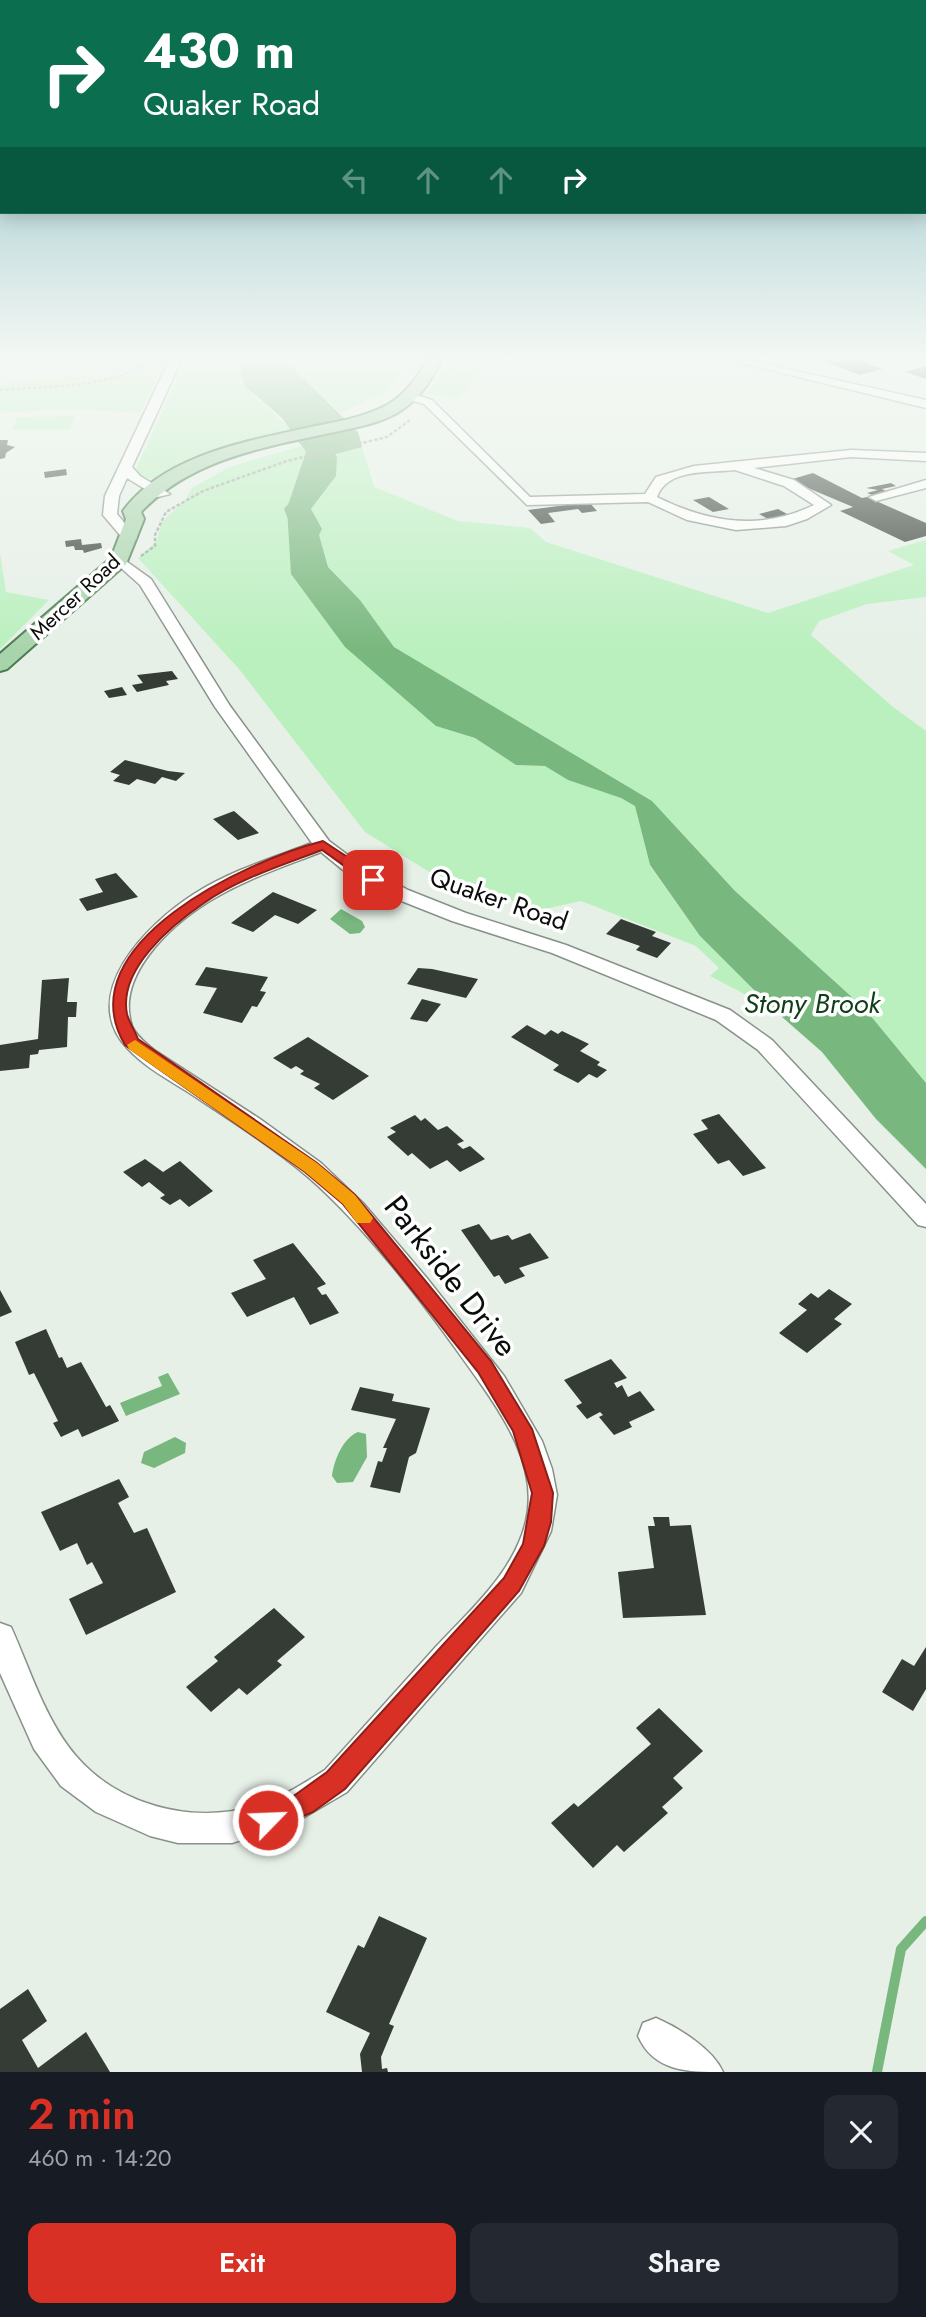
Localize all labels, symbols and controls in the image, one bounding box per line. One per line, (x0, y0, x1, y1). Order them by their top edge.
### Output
text: 430 m (143, 16, 295, 86)
icon: right (28, 28, 119, 119)
text: Quaker Road (143, 81, 320, 127)
icon: left (336, 161, 374, 199)
icon: ahead (409, 161, 447, 199)
icon: ahead (482, 161, 520, 199)
icon: right (555, 161, 593, 199)
street label: Mercer Road (23, 547, 127, 647)
pin (343, 850, 403, 910)
street label: Quaker Road (425, 858, 573, 940)
icon: arrive (354, 861, 392, 899)
water label: Stony Brook (744, 983, 881, 1024)
street label: Parkside Drive (373, 1186, 529, 1366)
position arrow (231, 1783, 305, 1857)
text: 2 min (28, 2084, 136, 2145)
button: close (824, 2095, 898, 2169)
text: 460 m · 14:20 (28, 2141, 172, 2175)
button: Exit (28, 2223, 456, 2303)
button: Share (470, 2223, 898, 2303)

